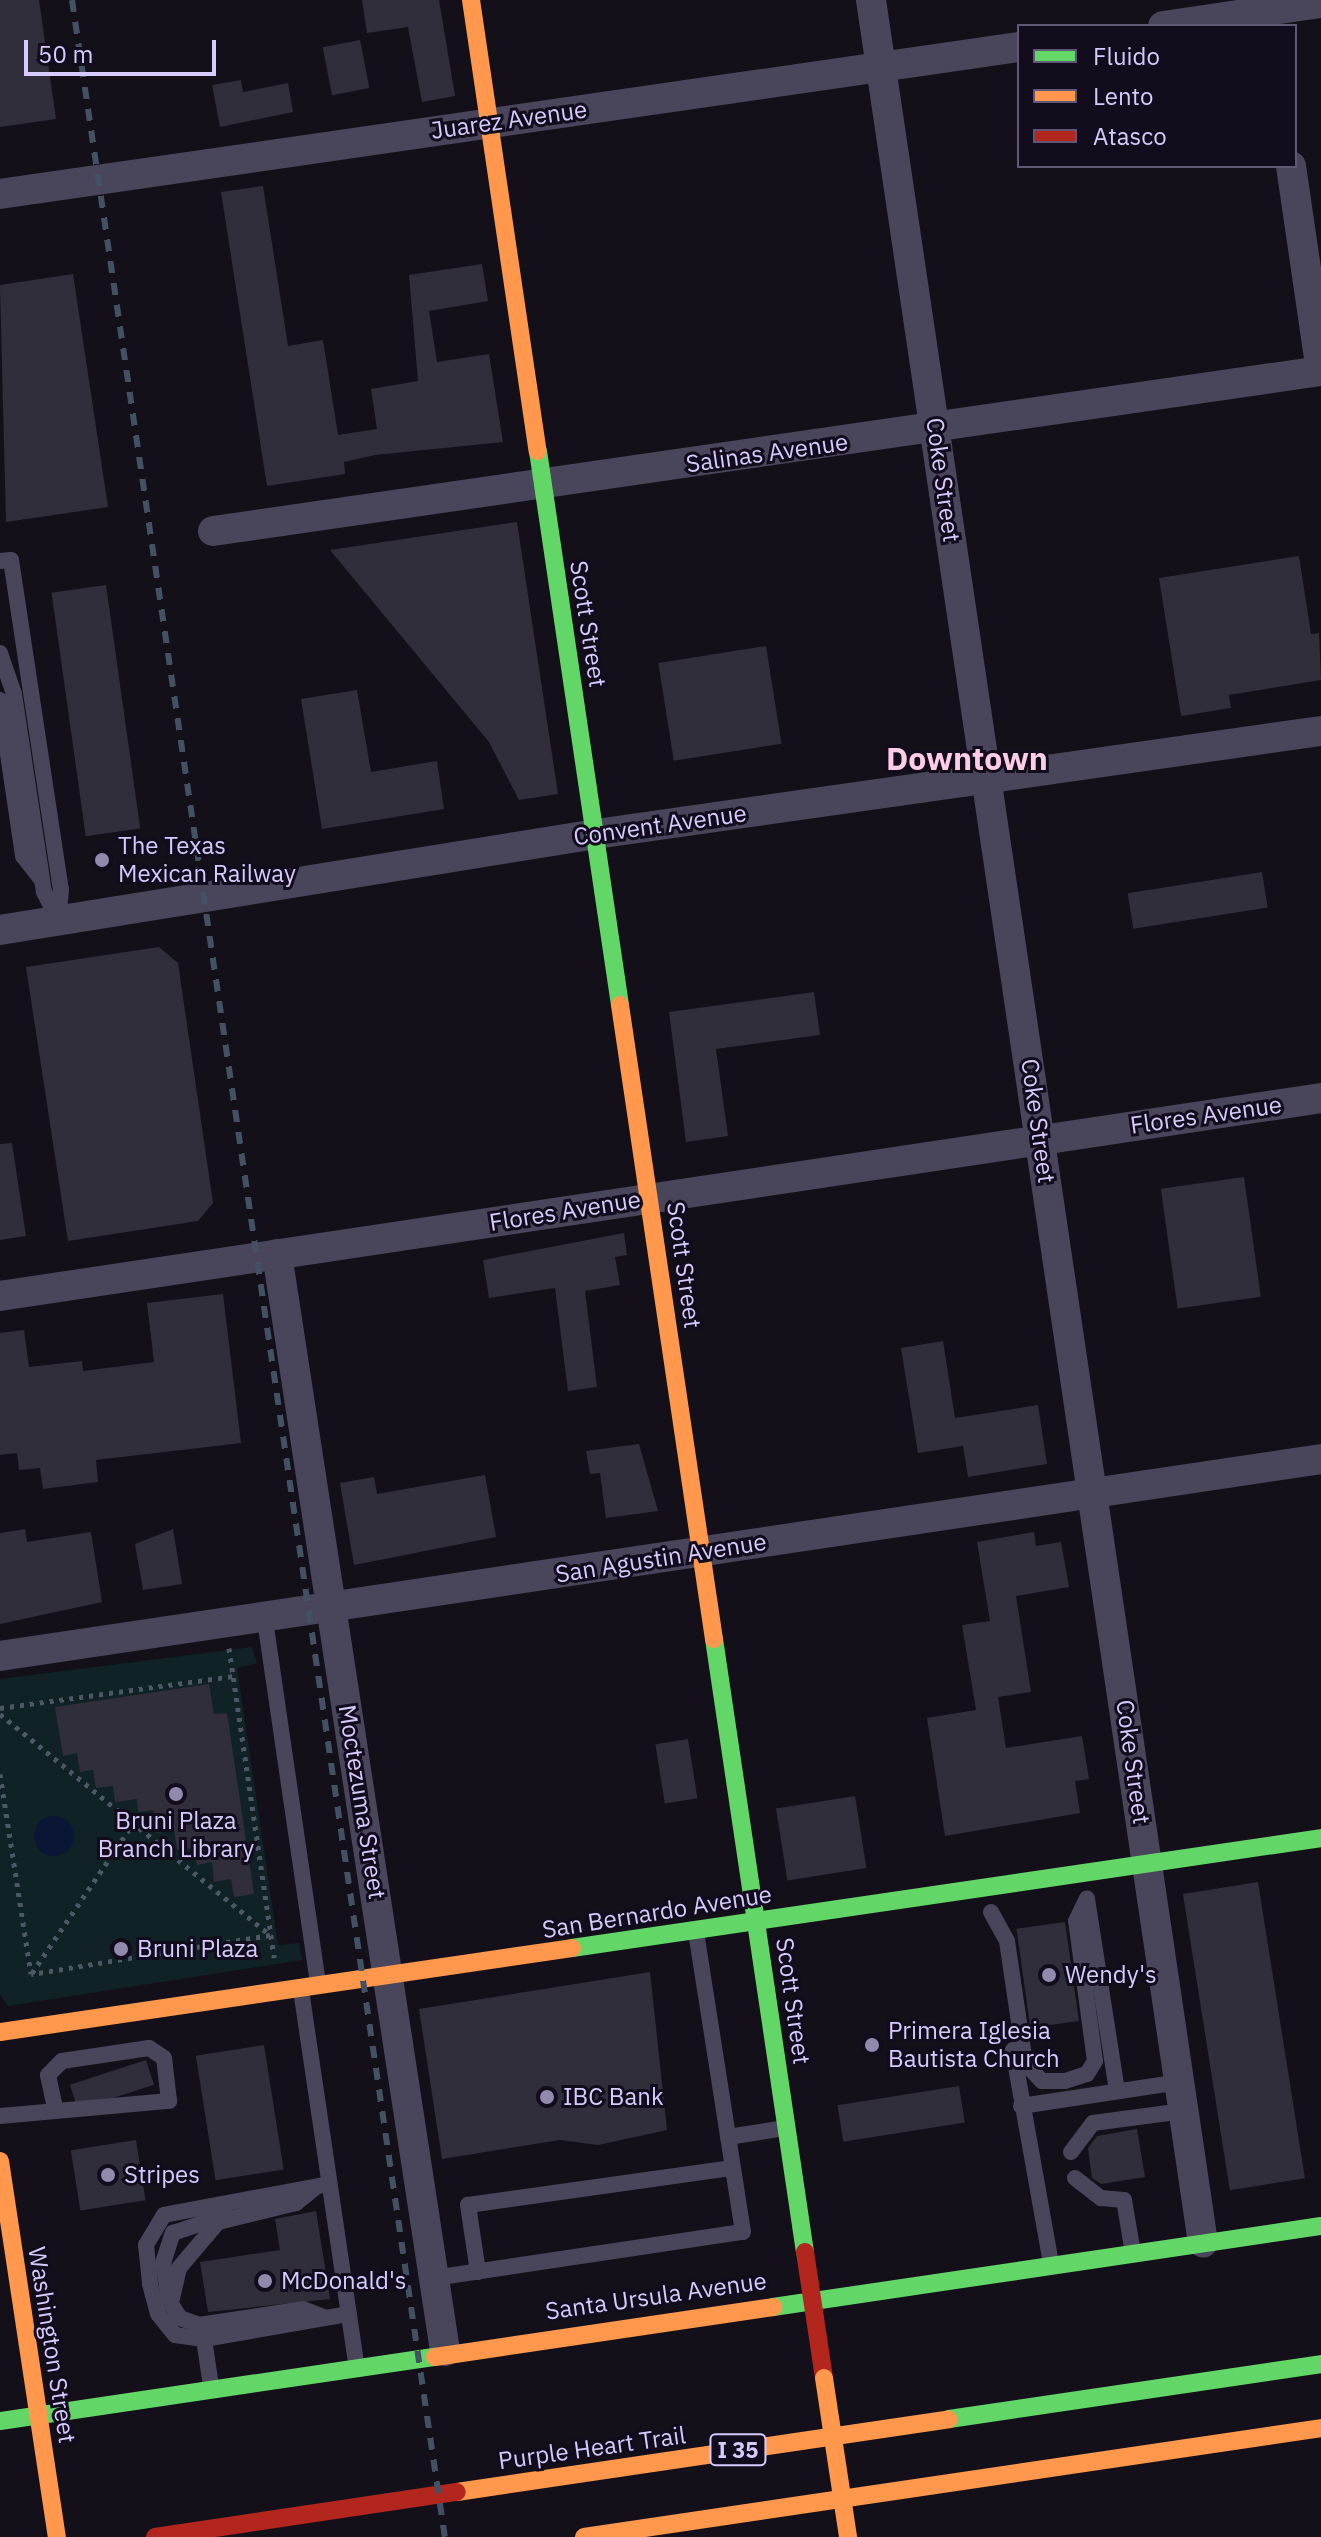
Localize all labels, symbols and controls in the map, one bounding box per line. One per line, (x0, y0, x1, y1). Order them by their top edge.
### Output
scale bar (28, 24, 220, 74)
legend (1017, 24, 1297, 168)
text: 50 m (38, 38, 93, 70)
text: Fluido (1093, 40, 1160, 72)
text: Lento (1093, 80, 1153, 112)
street label: Juarez Avenue (429, 95, 589, 145)
text: Atasco (1093, 120, 1167, 152)
street label: Coke Street (920, 416, 966, 544)
street label: Salinas Avenue (684, 427, 850, 479)
street label: Scott Street (564, 559, 612, 689)
district label: Downtown (886, 739, 1048, 777)
street label: Convent Avenue (572, 799, 748, 851)
place label: The Texas Mexican Railway (118, 832, 296, 888)
marker: The Texas Mexican Railway (93, 851, 111, 869)
street label: Coke Street (1015, 1057, 1061, 1185)
street label: Flores Avenue (1128, 1090, 1284, 1140)
street label: Flores Avenue (487, 1185, 643, 1237)
street label: Scott Street (661, 1200, 707, 1330)
street label: San Agustin Avenue (554, 1527, 768, 1589)
street label: Coke Street (1110, 1698, 1156, 1826)
street label: Moctezuma Street (332, 1703, 392, 1901)
marker: Bruni Plaza Branch Library (167, 1785, 185, 1803)
place label: Bruni Plaza Branch Library (98, 1807, 254, 1863)
street label: San Bernardo Avenue (540, 1880, 774, 1944)
place label: Bruni Plaza (137, 1935, 258, 1963)
street label: Scott Street (770, 1936, 816, 2066)
marker: Bruni Plaza (112, 1940, 130, 1958)
place label: Wendy's (1065, 1961, 1157, 1989)
marker: Wendy's (1040, 1966, 1058, 1984)
place label: Primera Iglesia Bautista Church (888, 2017, 1060, 2073)
marker: Primera Iglesia Bautista Church (863, 2036, 881, 2054)
place label: IBC Bank (563, 2083, 664, 2111)
marker: IBC Bank (538, 2088, 556, 2106)
place label: Stripes (124, 2161, 200, 2189)
marker: Stripes (99, 2166, 117, 2184)
street label: Washington Street (22, 2245, 82, 2445)
street label: Santa Ursula Avenue (544, 2266, 768, 2326)
place label: McDonald's (281, 2267, 406, 2295)
marker: McDonald's (256, 2272, 274, 2290)
street label: Purple Heart Trail (496, 2421, 688, 2475)
road number: I 35 (708, 2432, 768, 2468)

